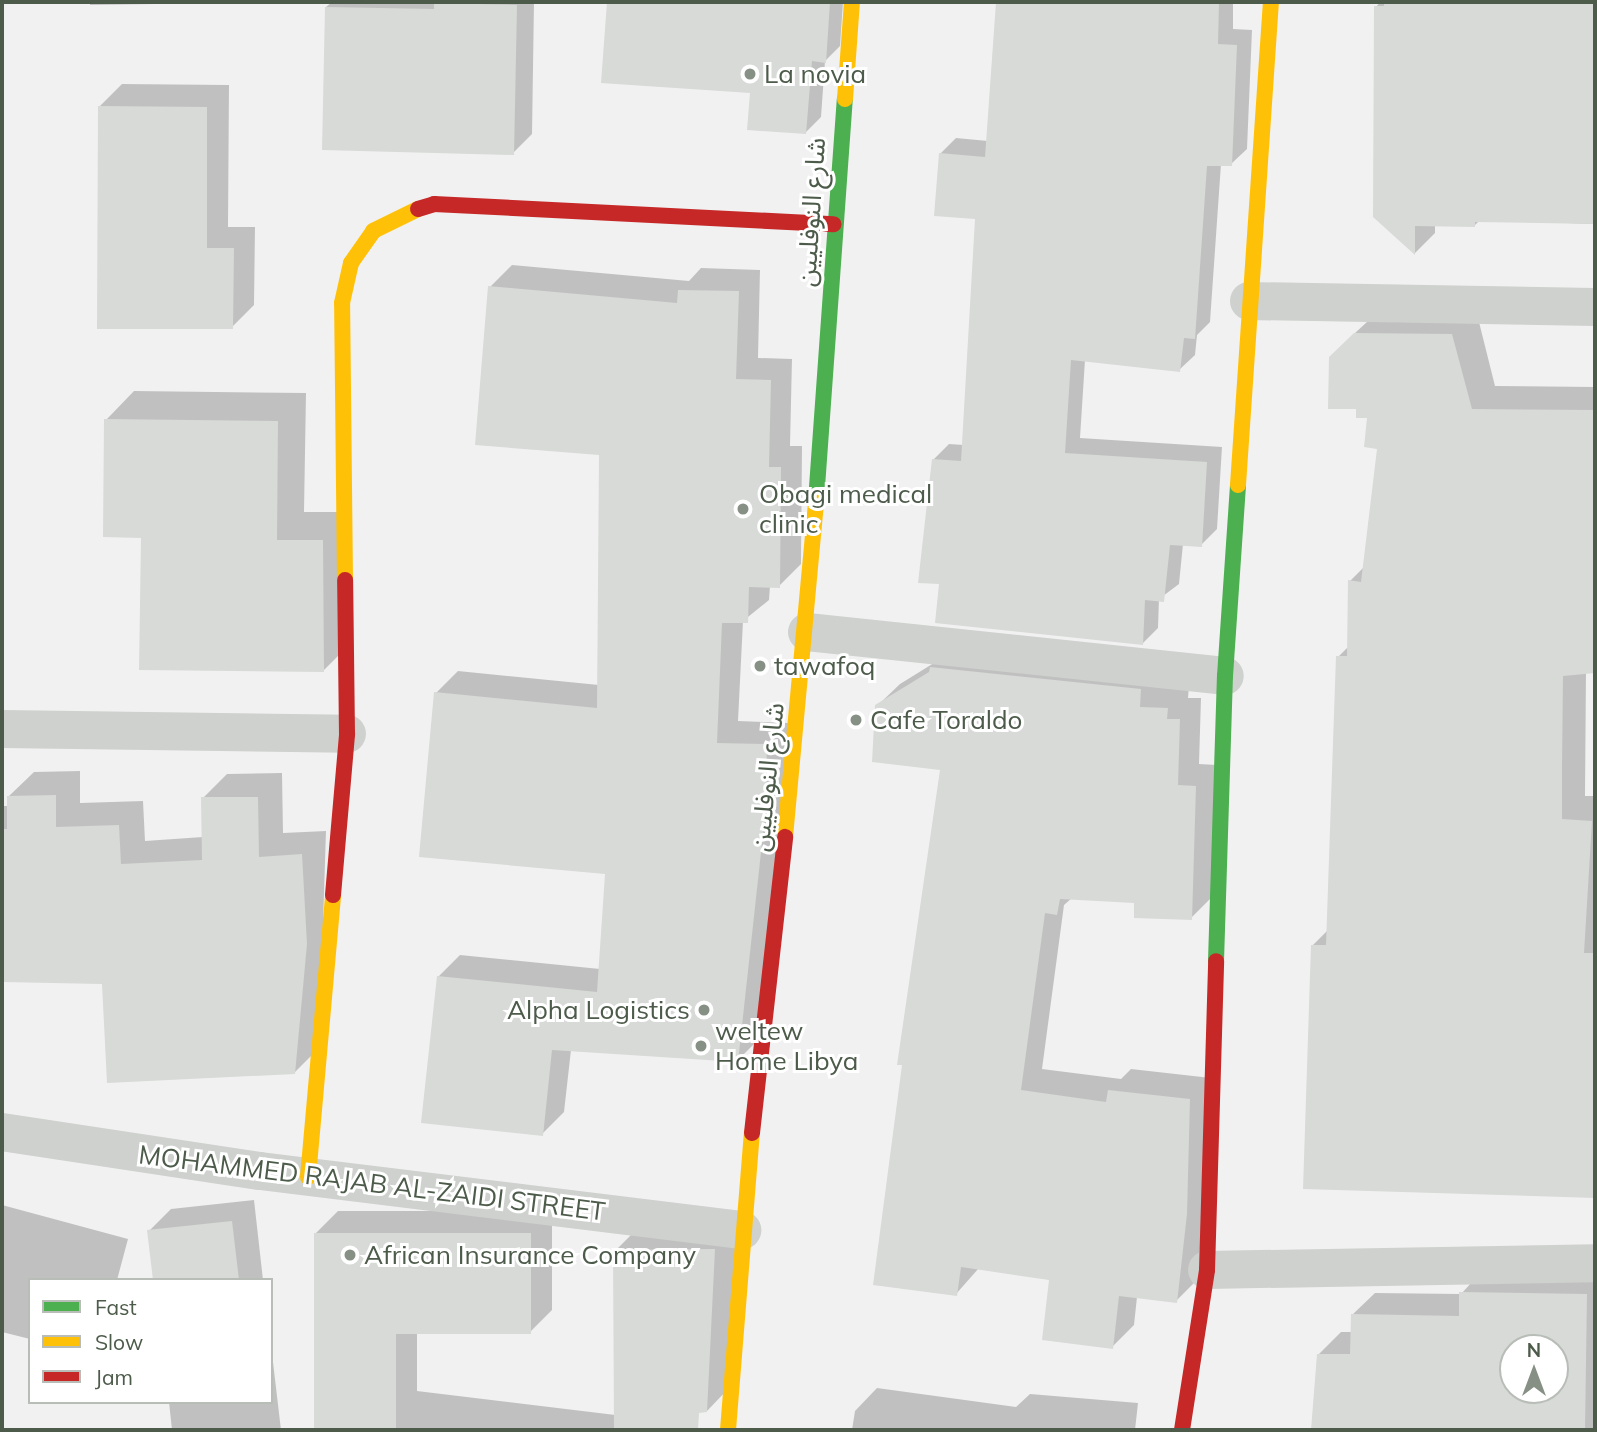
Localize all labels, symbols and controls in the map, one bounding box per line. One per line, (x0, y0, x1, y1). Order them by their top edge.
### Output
place label: La novia (764, 58, 866, 90)
marker: La novia (742, 66, 758, 82)
street label: شارع النوفليين (790, 136, 832, 288)
place label: Obagi medical clinic (759, 478, 932, 540)
marker: Obagi medical clinic (733, 499, 753, 519)
place label: tawafoq (774, 650, 875, 682)
marker: tawafoq (752, 658, 768, 674)
street label: شارع النوفليين (744, 701, 790, 853)
place label: Cafe Toraldo (870, 704, 1022, 736)
marker: Cafe Toraldo (848, 712, 864, 728)
place label: Alpha Logistics (507, 994, 690, 1026)
marker: Alpha Logistics (696, 1002, 712, 1018)
place label: weltew Home Libya (715, 1015, 858, 1076)
marker: weltew Home Libya (693, 1038, 709, 1054)
street label: MOHAMMED RAJAB AL-ZAIDI STREET (137, 1139, 607, 1227)
place label: African Insurance Company (364, 1239, 696, 1271)
marker: African Insurance Company (342, 1247, 358, 1263)
legend (28, 1278, 273, 1404)
text: Fast (95, 1294, 137, 1320)
text: Slow (95, 1329, 143, 1355)
north arrow (1499, 1334, 1569, 1404)
text: N (1527, 1338, 1541, 1362)
text: Jam (95, 1364, 133, 1390)

